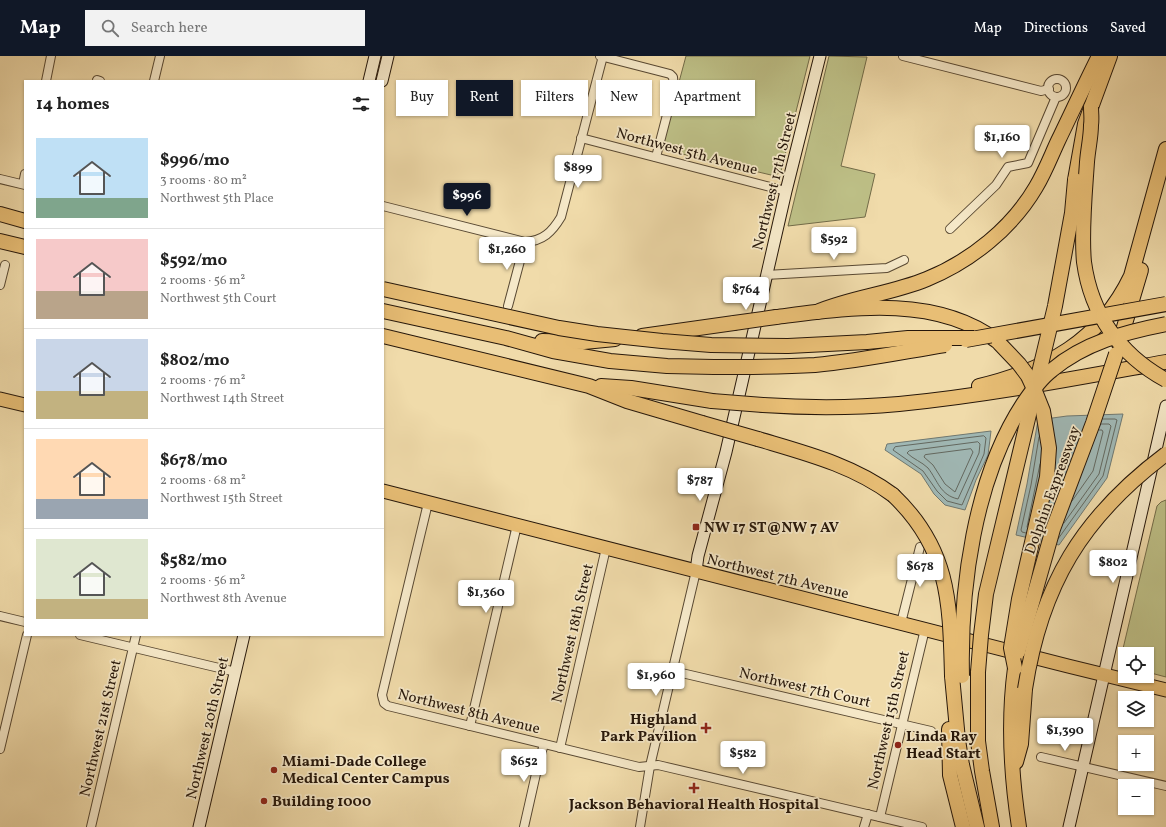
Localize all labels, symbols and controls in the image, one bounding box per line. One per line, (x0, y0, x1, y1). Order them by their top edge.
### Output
search box (85, 10, 365, 46)
text: Map (20, 15, 61, 41)
icon: search (99, 17, 121, 39)
text: Search here (131, 18, 208, 39)
text: Map (974, 19, 1002, 38)
text: Directions (1024, 19, 1088, 38)
text: Saved (1110, 19, 1146, 38)
chip: Buy (396, 80, 448, 116)
chip: Rent (456, 80, 513, 116)
chip: Filters (521, 80, 588, 116)
chip: New (596, 80, 652, 116)
chip: Apartment (660, 80, 755, 116)
text: 14 homes (36, 93, 110, 116)
icon: filters (350, 93, 372, 115)
street label: Northwest 17th Street (748, 110, 803, 253)
street label: Northwest 5th Avenue (614, 123, 760, 181)
pin: $1,160 (969, 125, 1035, 159)
text: $1,160 (984, 129, 1020, 147)
text: $996/mo (160, 149, 229, 172)
icon: home (68, 154, 116, 202)
pin: $899 (554, 155, 602, 189)
text: $899 (564, 159, 592, 177)
text: 3 rooms · 80 m² (160, 172, 247, 190)
pin: $996 (443, 183, 491, 217)
text: $996 (452, 187, 482, 205)
text: Northwest 5th Place (160, 190, 274, 208)
pin: $592 (810, 227, 858, 261)
text: $592 (820, 231, 848, 249)
pin: $1,260 (474, 237, 540, 271)
text: $1,260 (488, 241, 526, 259)
text: $592/mo (160, 249, 227, 272)
icon: home (68, 255, 116, 303)
text: 2 rooms · 56 m² (160, 272, 245, 290)
pin: $764 (722, 277, 770, 311)
text: $764 (732, 281, 760, 299)
text: Northwest 5th Court (160, 290, 277, 308)
text: $802/mo (160, 349, 229, 372)
icon: home (68, 355, 116, 403)
text: 2 rooms · 76 m² (160, 372, 245, 390)
text: Northwest 14th Street (160, 390, 284, 408)
street label: Dolphin Expressway (1020, 423, 1086, 558)
text: $678/mo (160, 449, 227, 472)
icon: home (68, 455, 116, 503)
pin: $787 (676, 468, 724, 502)
text: 2 rooms · 68 m² (160, 472, 246, 490)
text: $787 (687, 472, 713, 490)
text: Northwest 15th Street (160, 490, 283, 508)
place label: NW 17 ST@NW 7 AV (704, 518, 840, 539)
marker: NW 17 ST@NW 7 AV (691, 522, 701, 532)
text: $582/mo (160, 549, 227, 572)
street label: Northwest 7th Avenue (704, 550, 851, 605)
pin: $802 (1089, 550, 1137, 584)
pin: $678 (896, 554, 944, 588)
text: $802 (1098, 554, 1128, 572)
icon: home (68, 555, 116, 603)
text: $678 (906, 558, 934, 576)
street label: Northwest 18th Street (547, 562, 600, 705)
text: 2 rooms · 56 m² (160, 572, 245, 590)
pin: $1,360 (453, 580, 519, 614)
text: $1,360 (467, 584, 505, 602)
text: Northwest 8th Avenue (160, 590, 287, 608)
map controls (1118, 647, 1154, 815)
button: locate (1118, 647, 1154, 683)
street label: Northwest 15th Street (863, 649, 916, 792)
street label: Northwest 20th Street (182, 655, 235, 802)
street label: Northwest 21st Street (75, 658, 127, 799)
pin: $1,960 (623, 663, 689, 697)
street label: Northwest 7th Court (737, 663, 873, 714)
text: $1,960 (637, 667, 675, 685)
street label: Northwest 8th Avenue (395, 685, 542, 740)
button: layers (1118, 691, 1154, 727)
place label: Highland Park Pavilion (600, 710, 697, 748)
pin: $1,390 (1032, 718, 1098, 752)
marker: Highland Park Pavilion (700, 722, 712, 734)
text: $1,390 (1046, 722, 1084, 740)
place label: Linda Ray Head Start (906, 727, 981, 765)
button: + (1118, 735, 1154, 771)
marker: Linda Ray Head Start (893, 740, 903, 750)
pin: $582 (719, 741, 767, 775)
text: $582 (729, 745, 757, 763)
pin: $652 (500, 749, 548, 783)
place label: Miami-Dade College Medical Center Campus (282, 752, 450, 790)
text: $652 (510, 753, 538, 771)
marker: Miami-Dade College Medical Center Campus (269, 765, 279, 775)
button: − (1118, 779, 1154, 815)
marker: Jackson Behavioral Health Hospital (688, 782, 700, 794)
place label: Building 1000 (272, 792, 371, 813)
place label: Jackson Behavioral Health Hospital (568, 795, 819, 816)
marker: Building 1000 (259, 796, 269, 806)

